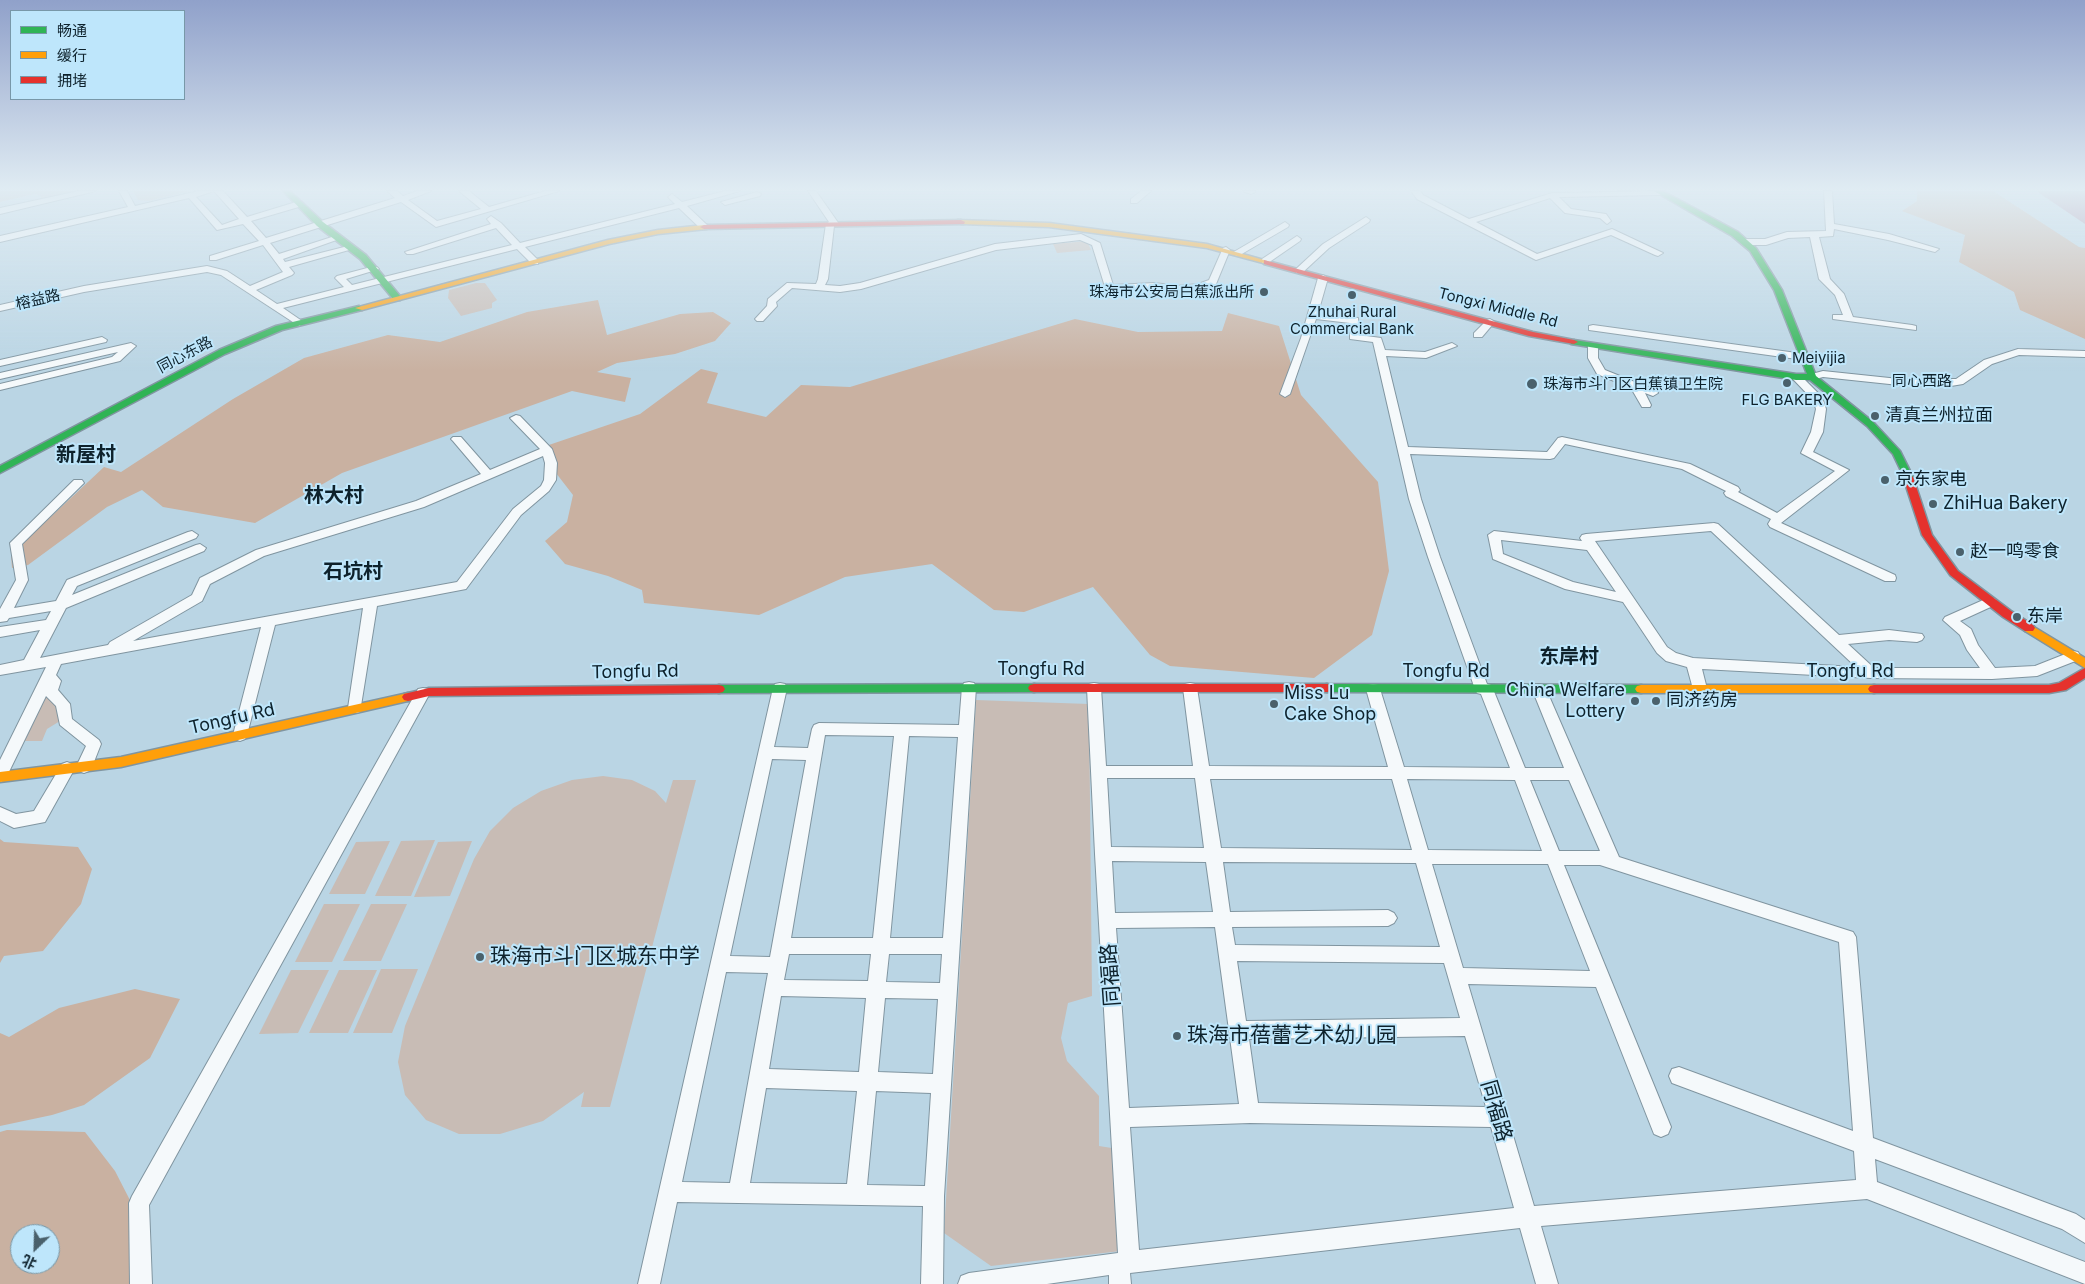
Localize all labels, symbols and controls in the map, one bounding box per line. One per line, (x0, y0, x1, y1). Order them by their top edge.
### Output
legend (10, 10, 185, 100)
text: 畅通 (57, 21, 87, 40)
text: 缓行 (57, 46, 87, 65)
text: 拥堵 (57, 71, 87, 90)
place label: 珠海市公安局白蕉派出所 (1089, 283, 1254, 301)
street label: Tongxi Middle Rd (1436, 284, 1560, 332)
street label: 榕益路 (14, 286, 62, 314)
marker: 珠海市公安局白蕉派出所 (1258, 286, 1270, 298)
marker: Zhuhai Rural Commercial Bank (1346, 289, 1358, 301)
place label: Zhuhai Rural Commercial Bank (1290, 303, 1414, 338)
street label: 同心东路 (154, 333, 216, 377)
place label: Meiyijia (1792, 349, 1846, 367)
marker: Meiyijia (1776, 352, 1788, 364)
street label: 同心西路 (1892, 372, 1952, 390)
place label: 珠海市斗门区白蕉镇卫生院 (1543, 375, 1723, 393)
marker: 珠海市斗门区白蕉镇卫生院 (1525, 377, 1539, 391)
marker: FLG BAKERY (1781, 377, 1793, 389)
place label: FLG BAKERY (1741, 391, 1833, 409)
place label: 清真兰州拉面 (1885, 405, 1993, 427)
marker: 清真兰州拉面 (1869, 410, 1881, 422)
district label: 新屋村 (56, 443, 116, 467)
place label: 京东家电 (1895, 469, 1967, 491)
marker: 京东家电 (1879, 474, 1891, 486)
district label: 林大村 (304, 484, 364, 508)
place label: ZhiHua Bakery (1943, 493, 2068, 515)
marker: ZhiHua Bakery (1927, 498, 1939, 510)
place label: 赵一鸣零食 (1970, 541, 2060, 563)
marker: 赵一鸣零食 (1954, 546, 1966, 558)
district label: 石坑村 (323, 560, 383, 584)
place label: 东岸 (2027, 606, 2063, 628)
marker: 东岸 (2011, 611, 2023, 623)
district label: 东岸村 (1539, 645, 1599, 669)
street label: Tongfu Rd (997, 659, 1085, 681)
street label: Tongfu Rd (591, 660, 679, 684)
street label: Tongfu Rd (1402, 661, 1490, 683)
street label: Tongfu Rd (1806, 661, 1894, 683)
place label: China Welfare Lottery (1506, 680, 1625, 722)
place label: Miss Lu Cake Shop (1284, 683, 1376, 726)
place label: 同济药房 (1666, 690, 1738, 712)
marker: China Welfare Lottery (1629, 695, 1641, 707)
marker: 同济药房 (1650, 695, 1662, 707)
marker: Miss Lu Cake Shop (1268, 698, 1280, 710)
street label: Tongfu Rd (187, 699, 277, 739)
street label: 同福路 (1096, 943, 1126, 1007)
place label: 珠海市斗门区城东中学 (490, 944, 700, 970)
marker: 珠海市斗门区城东中学 (474, 951, 486, 963)
place label: 珠海市蓓蕾艺术幼儿园 (1187, 1023, 1397, 1049)
marker: 珠海市蓓蕾艺术幼儿园 (1171, 1030, 1183, 1042)
street label: 同福路 (1475, 1077, 1517, 1145)
north arrow (10, 1224, 60, 1274)
text: 北 (19, 1252, 39, 1273)

